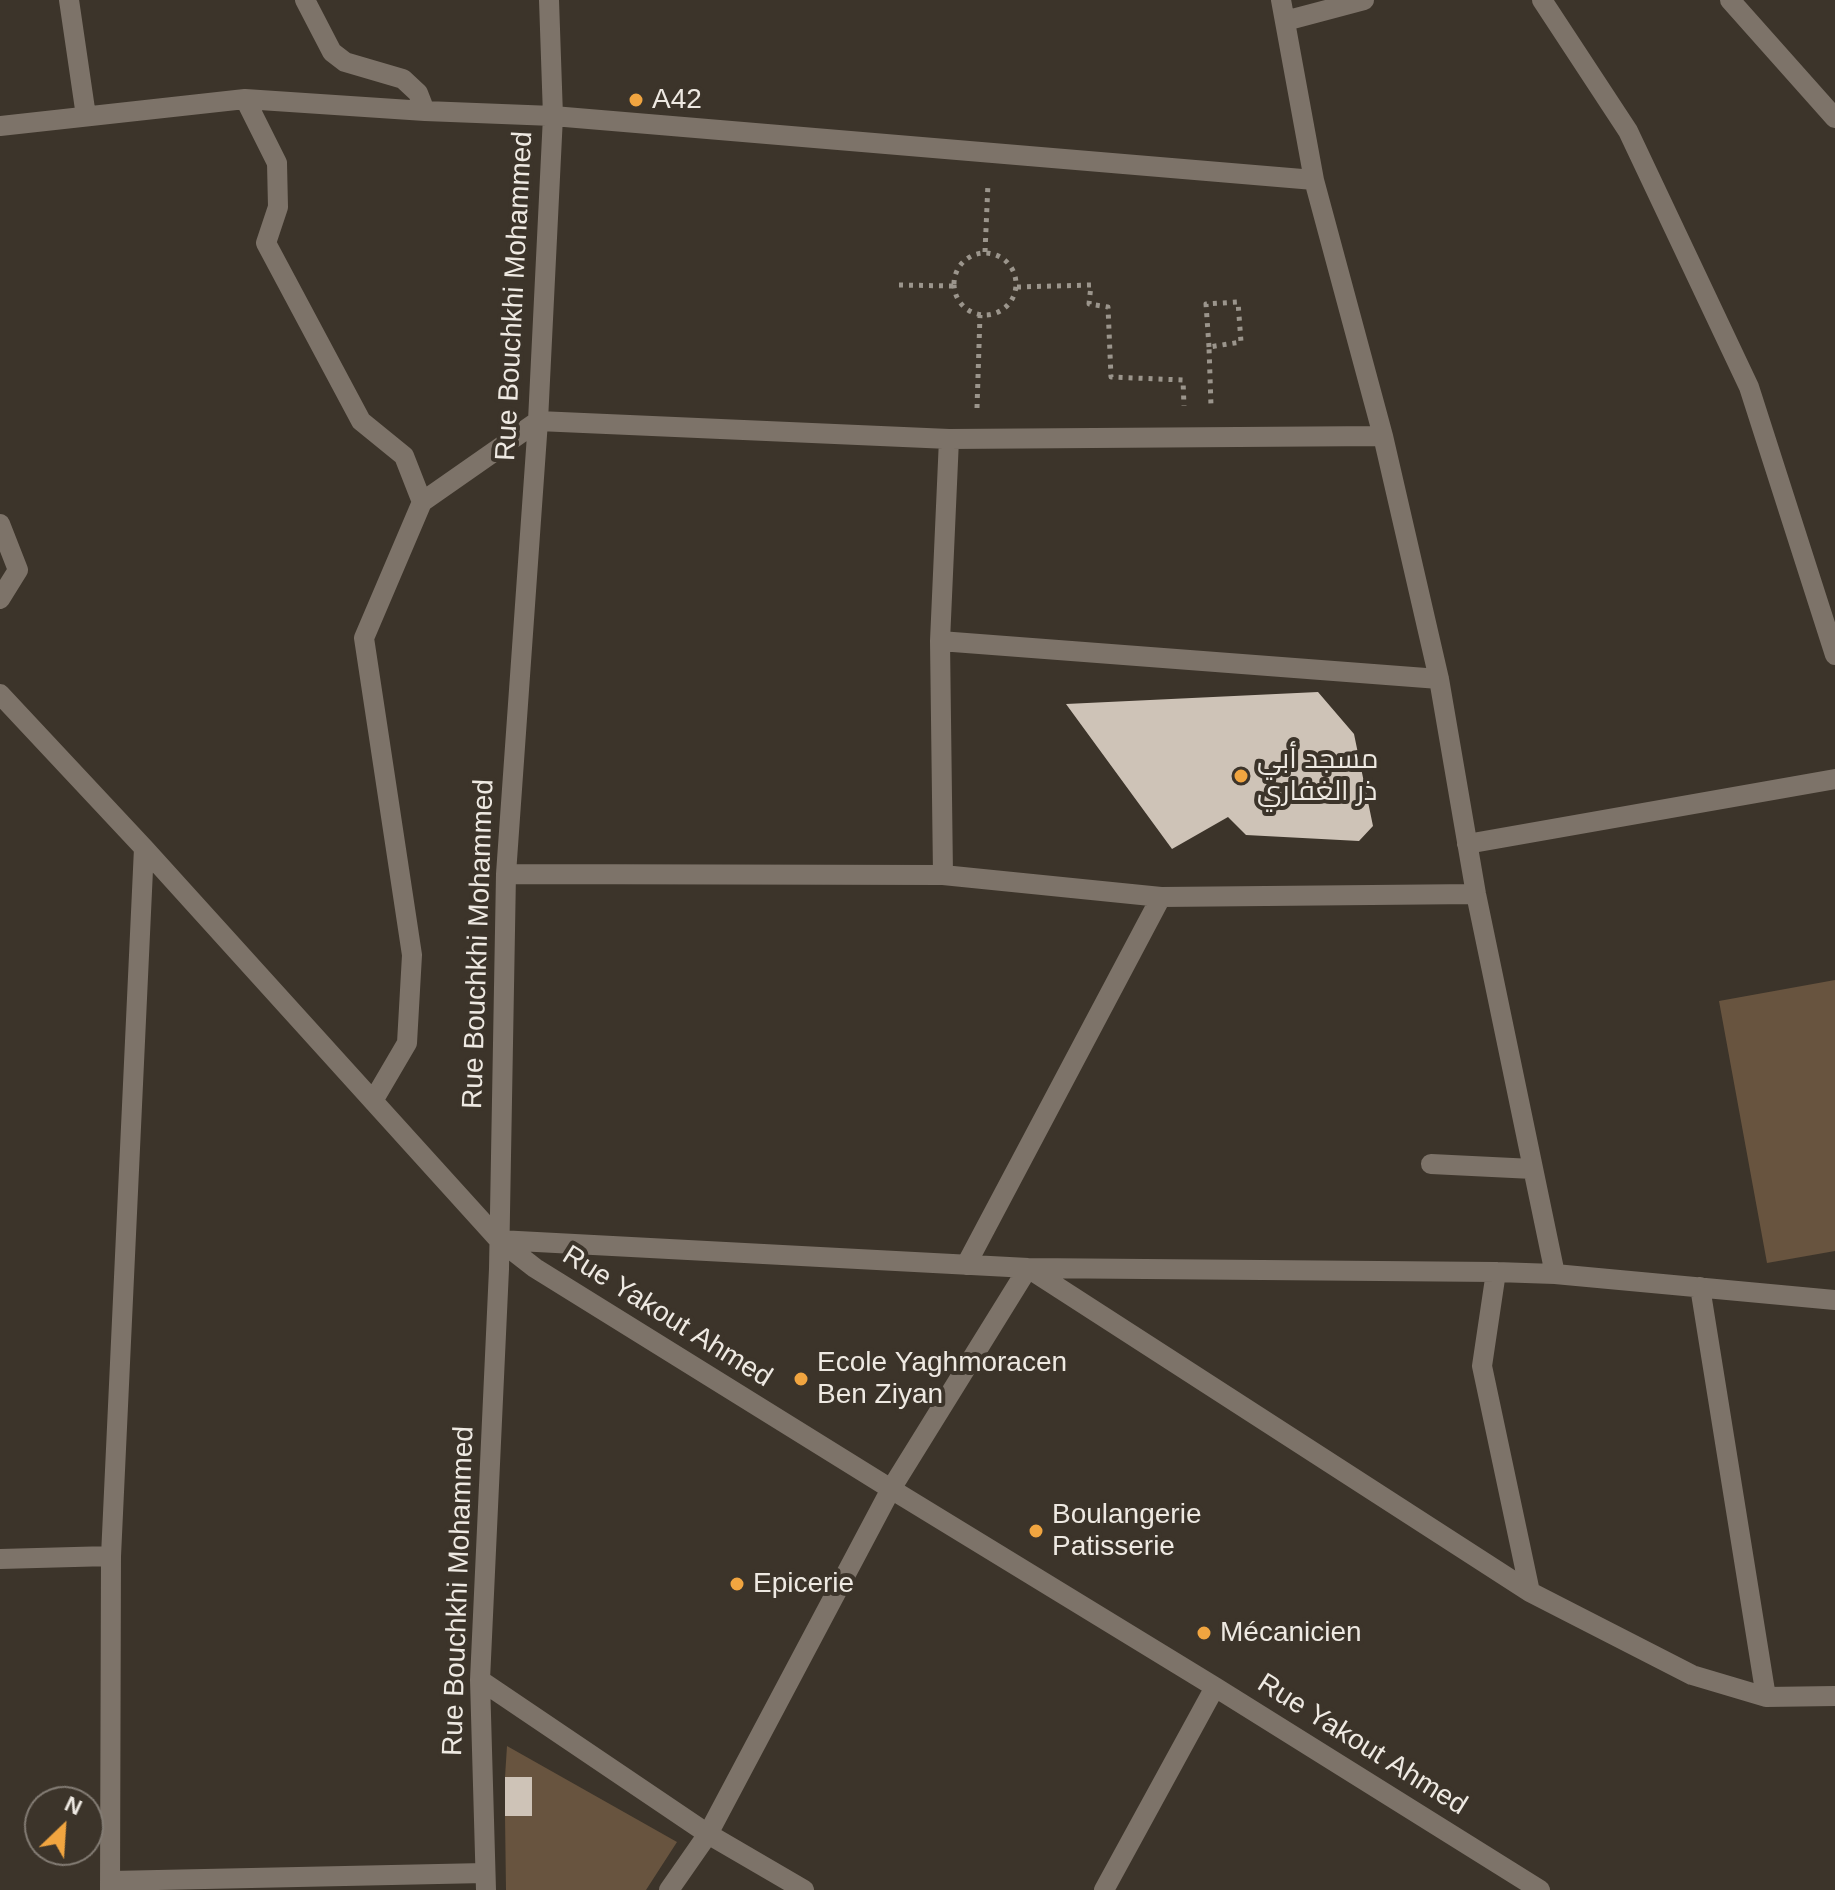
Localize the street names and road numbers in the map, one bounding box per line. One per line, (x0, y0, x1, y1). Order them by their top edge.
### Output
street label: Rue Bouchkhi Mohammed (490, 130, 540, 462)
street label: Rue Bouchkhi Mohammed (456, 779, 502, 1109)
street label: Rue Yakout Ahmed (556, 1239, 778, 1395)
street label: Rue Bouchkhi Mohammed (436, 1426, 482, 1756)
street label: Rue Yakout Ahmed (1251, 1667, 1473, 1823)

